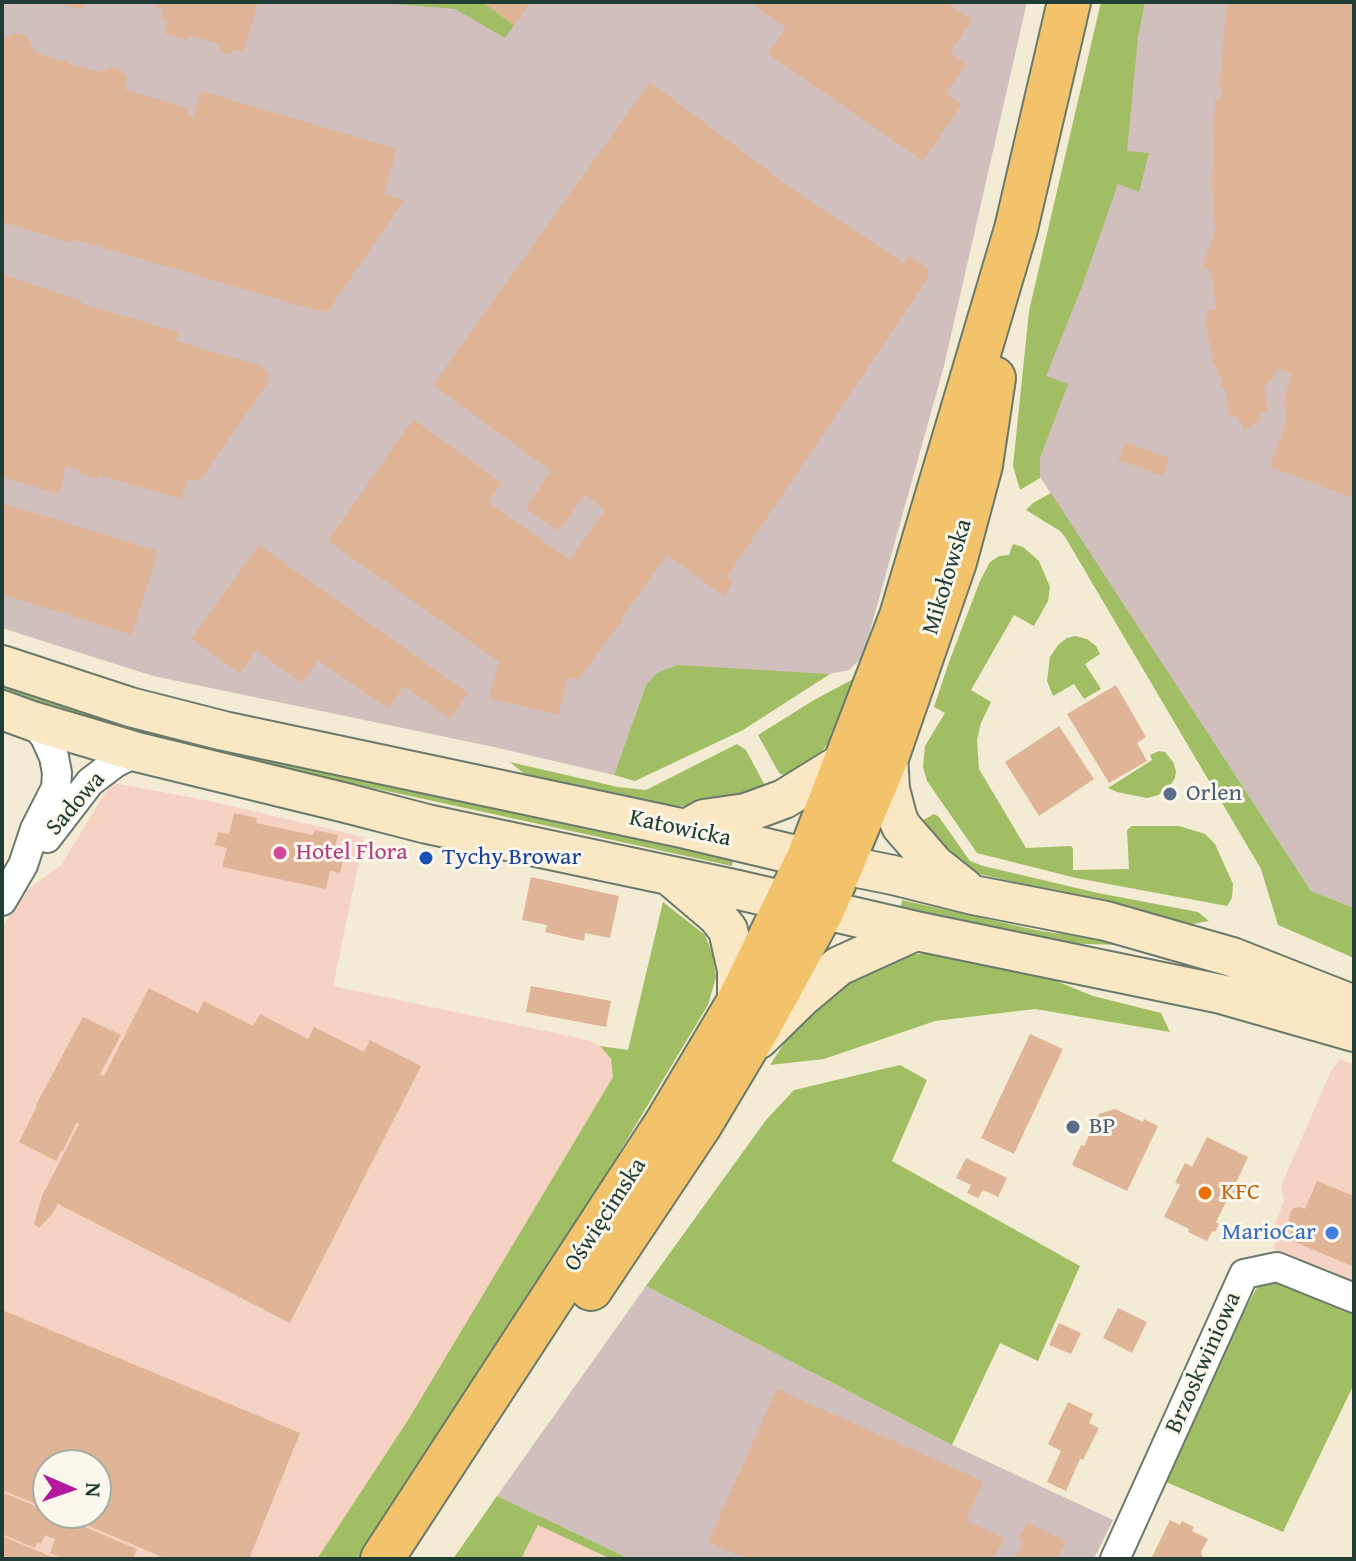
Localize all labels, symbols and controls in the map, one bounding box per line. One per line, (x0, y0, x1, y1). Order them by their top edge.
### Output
street label: Mikołowska (917, 516, 979, 638)
street label: Sadowa (40, 766, 112, 842)
place label: Orlen (1186, 780, 1242, 808)
marker: Orlen (1161, 785, 1179, 803)
street label: Katowicka (626, 804, 734, 854)
place label: Hotel Flora (296, 839, 408, 867)
marker: Hotel Flora (271, 844, 289, 862)
place label: Tychy Browar (442, 844, 581, 872)
marker: Tychy Browar (417, 849, 435, 867)
place label: BP (1089, 1113, 1116, 1141)
marker: BP (1064, 1118, 1082, 1136)
street label: Oświęcimska (559, 1153, 653, 1277)
place label: KFC (1221, 1179, 1260, 1207)
marker: KFC (1196, 1184, 1214, 1202)
place label: MarioCar (1222, 1219, 1316, 1247)
marker: MarioCar (1323, 1224, 1341, 1242)
street label: Brzoskwiniowa (1160, 1288, 1248, 1438)
north arrow (32, 1449, 112, 1529)
text: N (78, 1482, 110, 1498)

